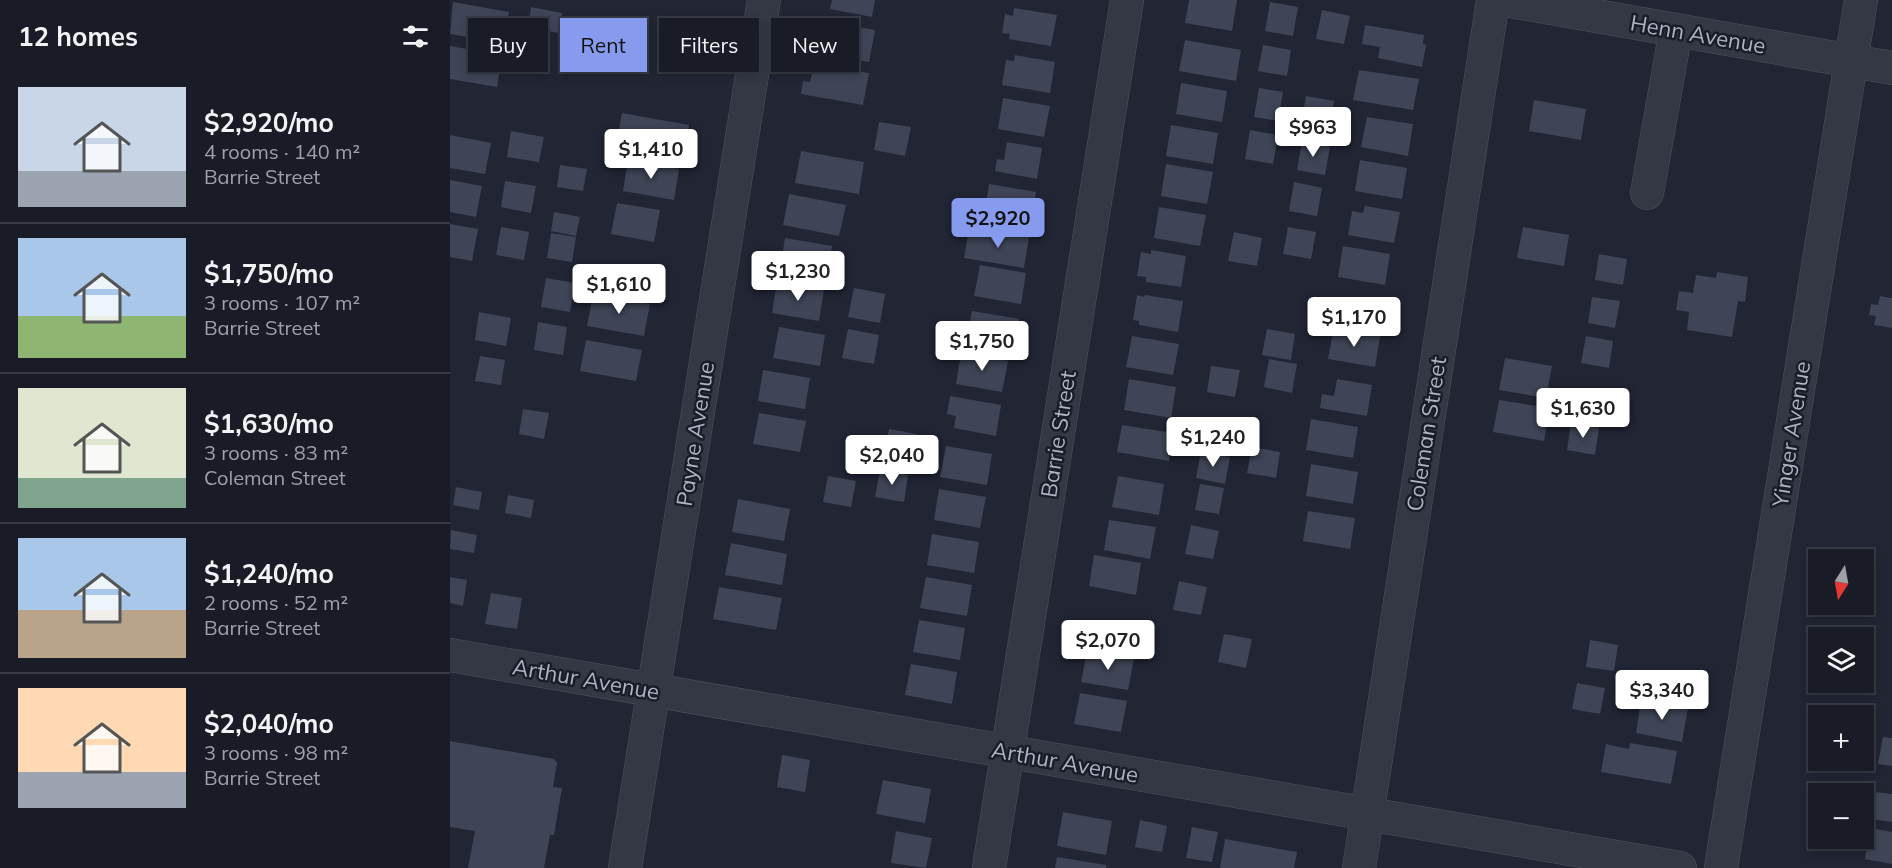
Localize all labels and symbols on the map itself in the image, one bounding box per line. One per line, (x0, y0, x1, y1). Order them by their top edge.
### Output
street label: Henn Avenue (1628, 8, 1768, 60)
pin: $963 (1277, 107, 1349, 158)
pin: $1,410 (602, 129, 700, 180)
pin: $2,920 (949, 198, 1047, 249)
pin: $1,230 (749, 251, 847, 302)
pin: $1,610 (570, 264, 668, 315)
pin: $1,170 (1305, 297, 1403, 348)
pin: $1,750 (933, 321, 1031, 372)
street label: Coleman Street (1400, 354, 1452, 513)
street label: Yinger Avenue (1766, 359, 1816, 510)
street label: Payne Avenue (670, 360, 720, 508)
street label: Barrie Street (1034, 368, 1082, 499)
pin: $1,630 (1534, 388, 1632, 439)
pin: $1,240 (1164, 417, 1262, 468)
pin: $2,040 (843, 435, 941, 486)
north arrow (1808, 549, 1874, 615)
pin: $2,070 (1059, 620, 1157, 671)
street label: Arthur Avenue (511, 652, 661, 706)
pin: $3,340 (1613, 670, 1711, 721)
street label: Arthur Avenue (990, 735, 1140, 789)

